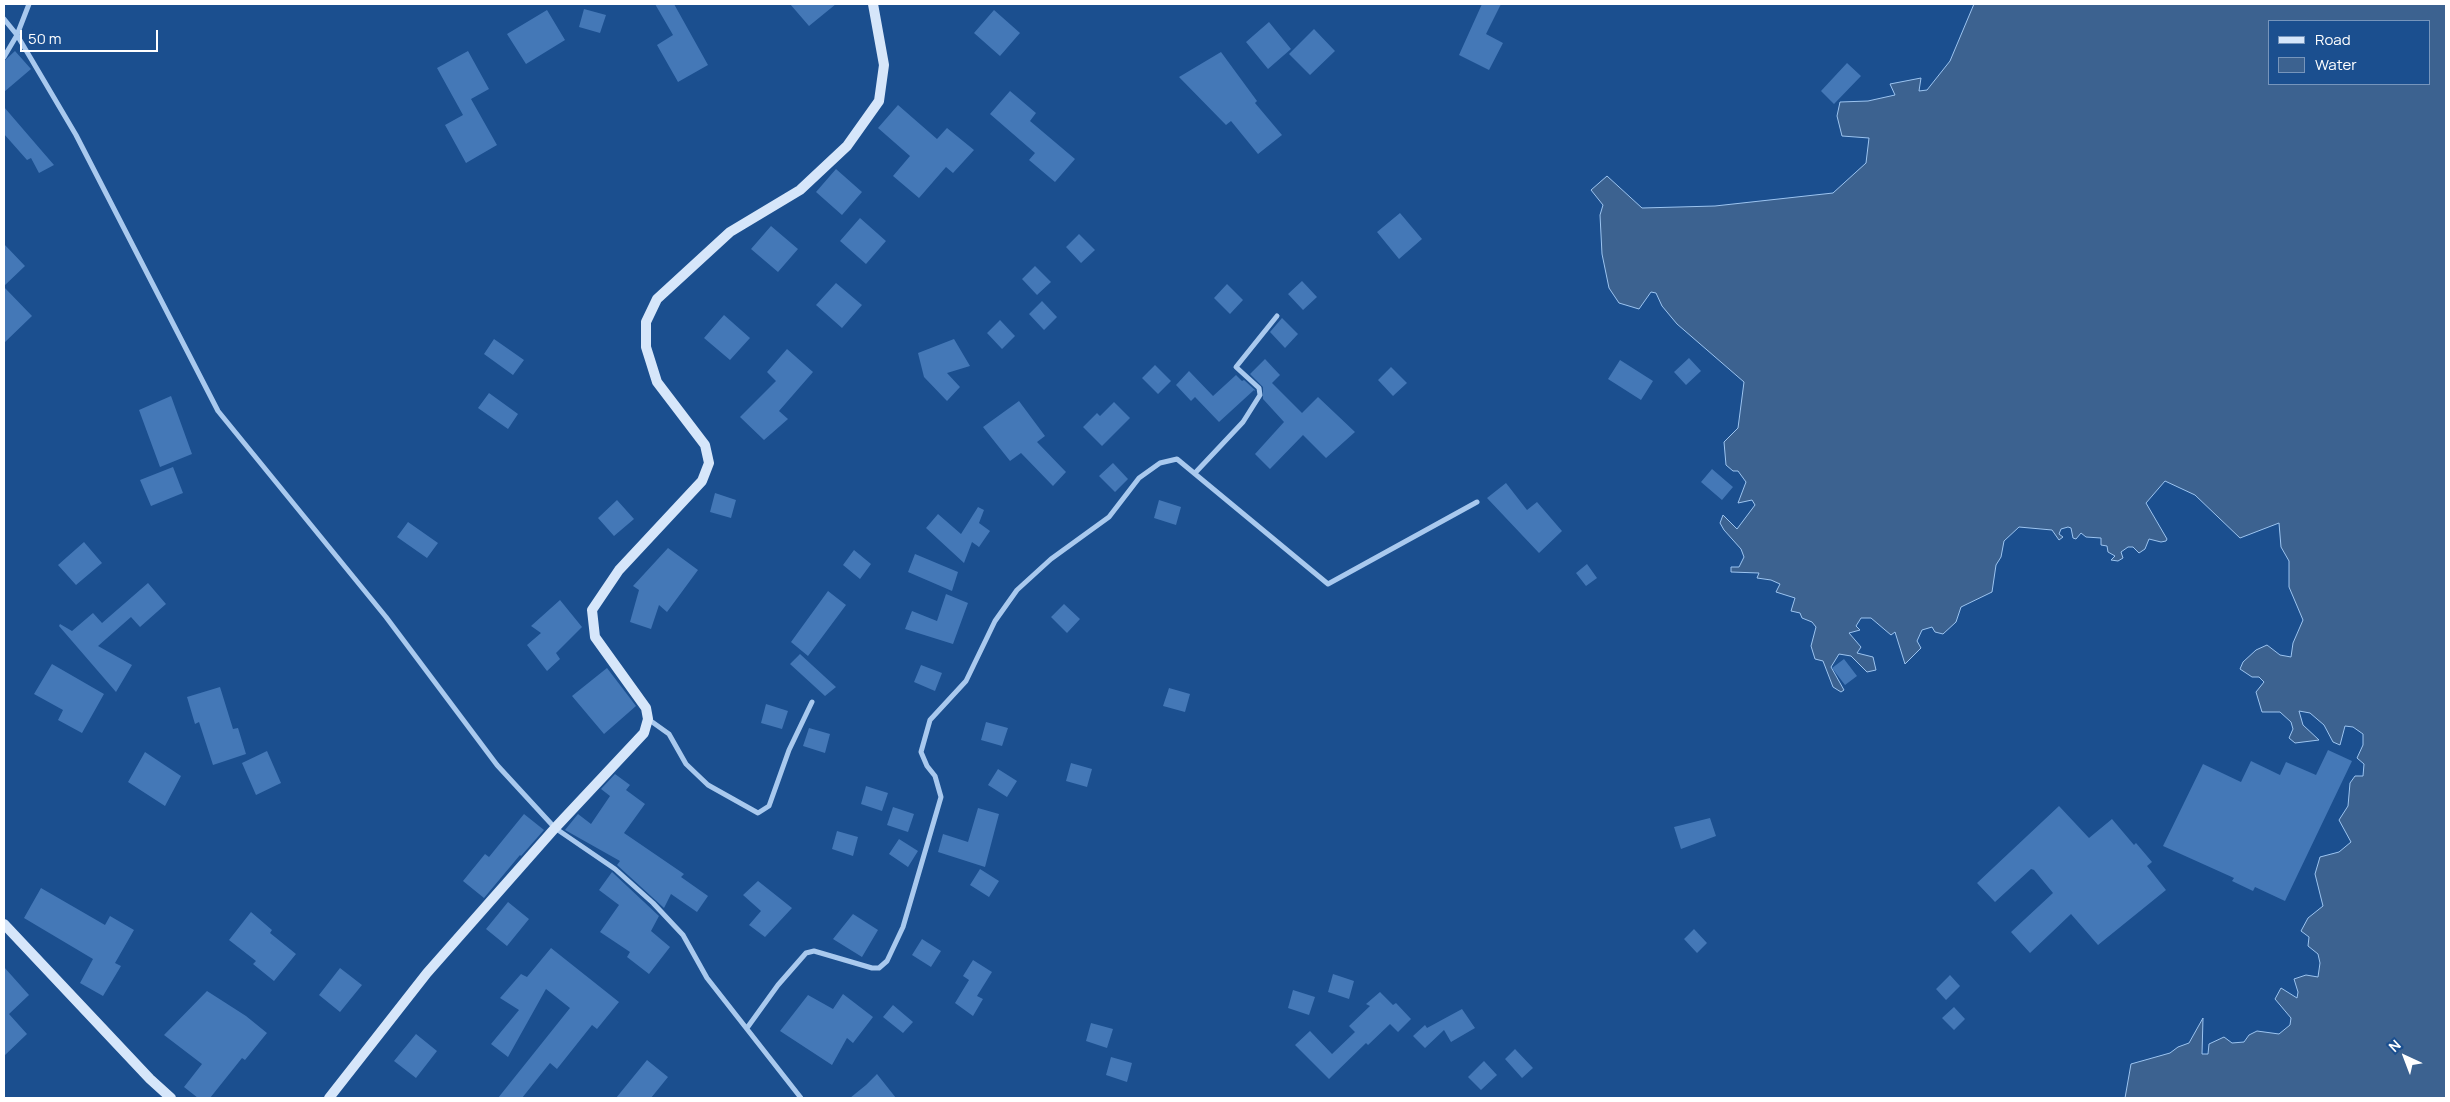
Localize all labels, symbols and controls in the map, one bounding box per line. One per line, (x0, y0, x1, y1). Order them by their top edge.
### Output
scale bar (22, 20, 160, 52)
legend (2268, 20, 2430, 85)
text: 50 m (28, 28, 62, 49)
text: Road (2315, 29, 2351, 50)
text: Water (2315, 54, 2357, 75)
north arrow (2380, 1032, 2430, 1082)
text: N (2384, 1035, 2405, 1056)

